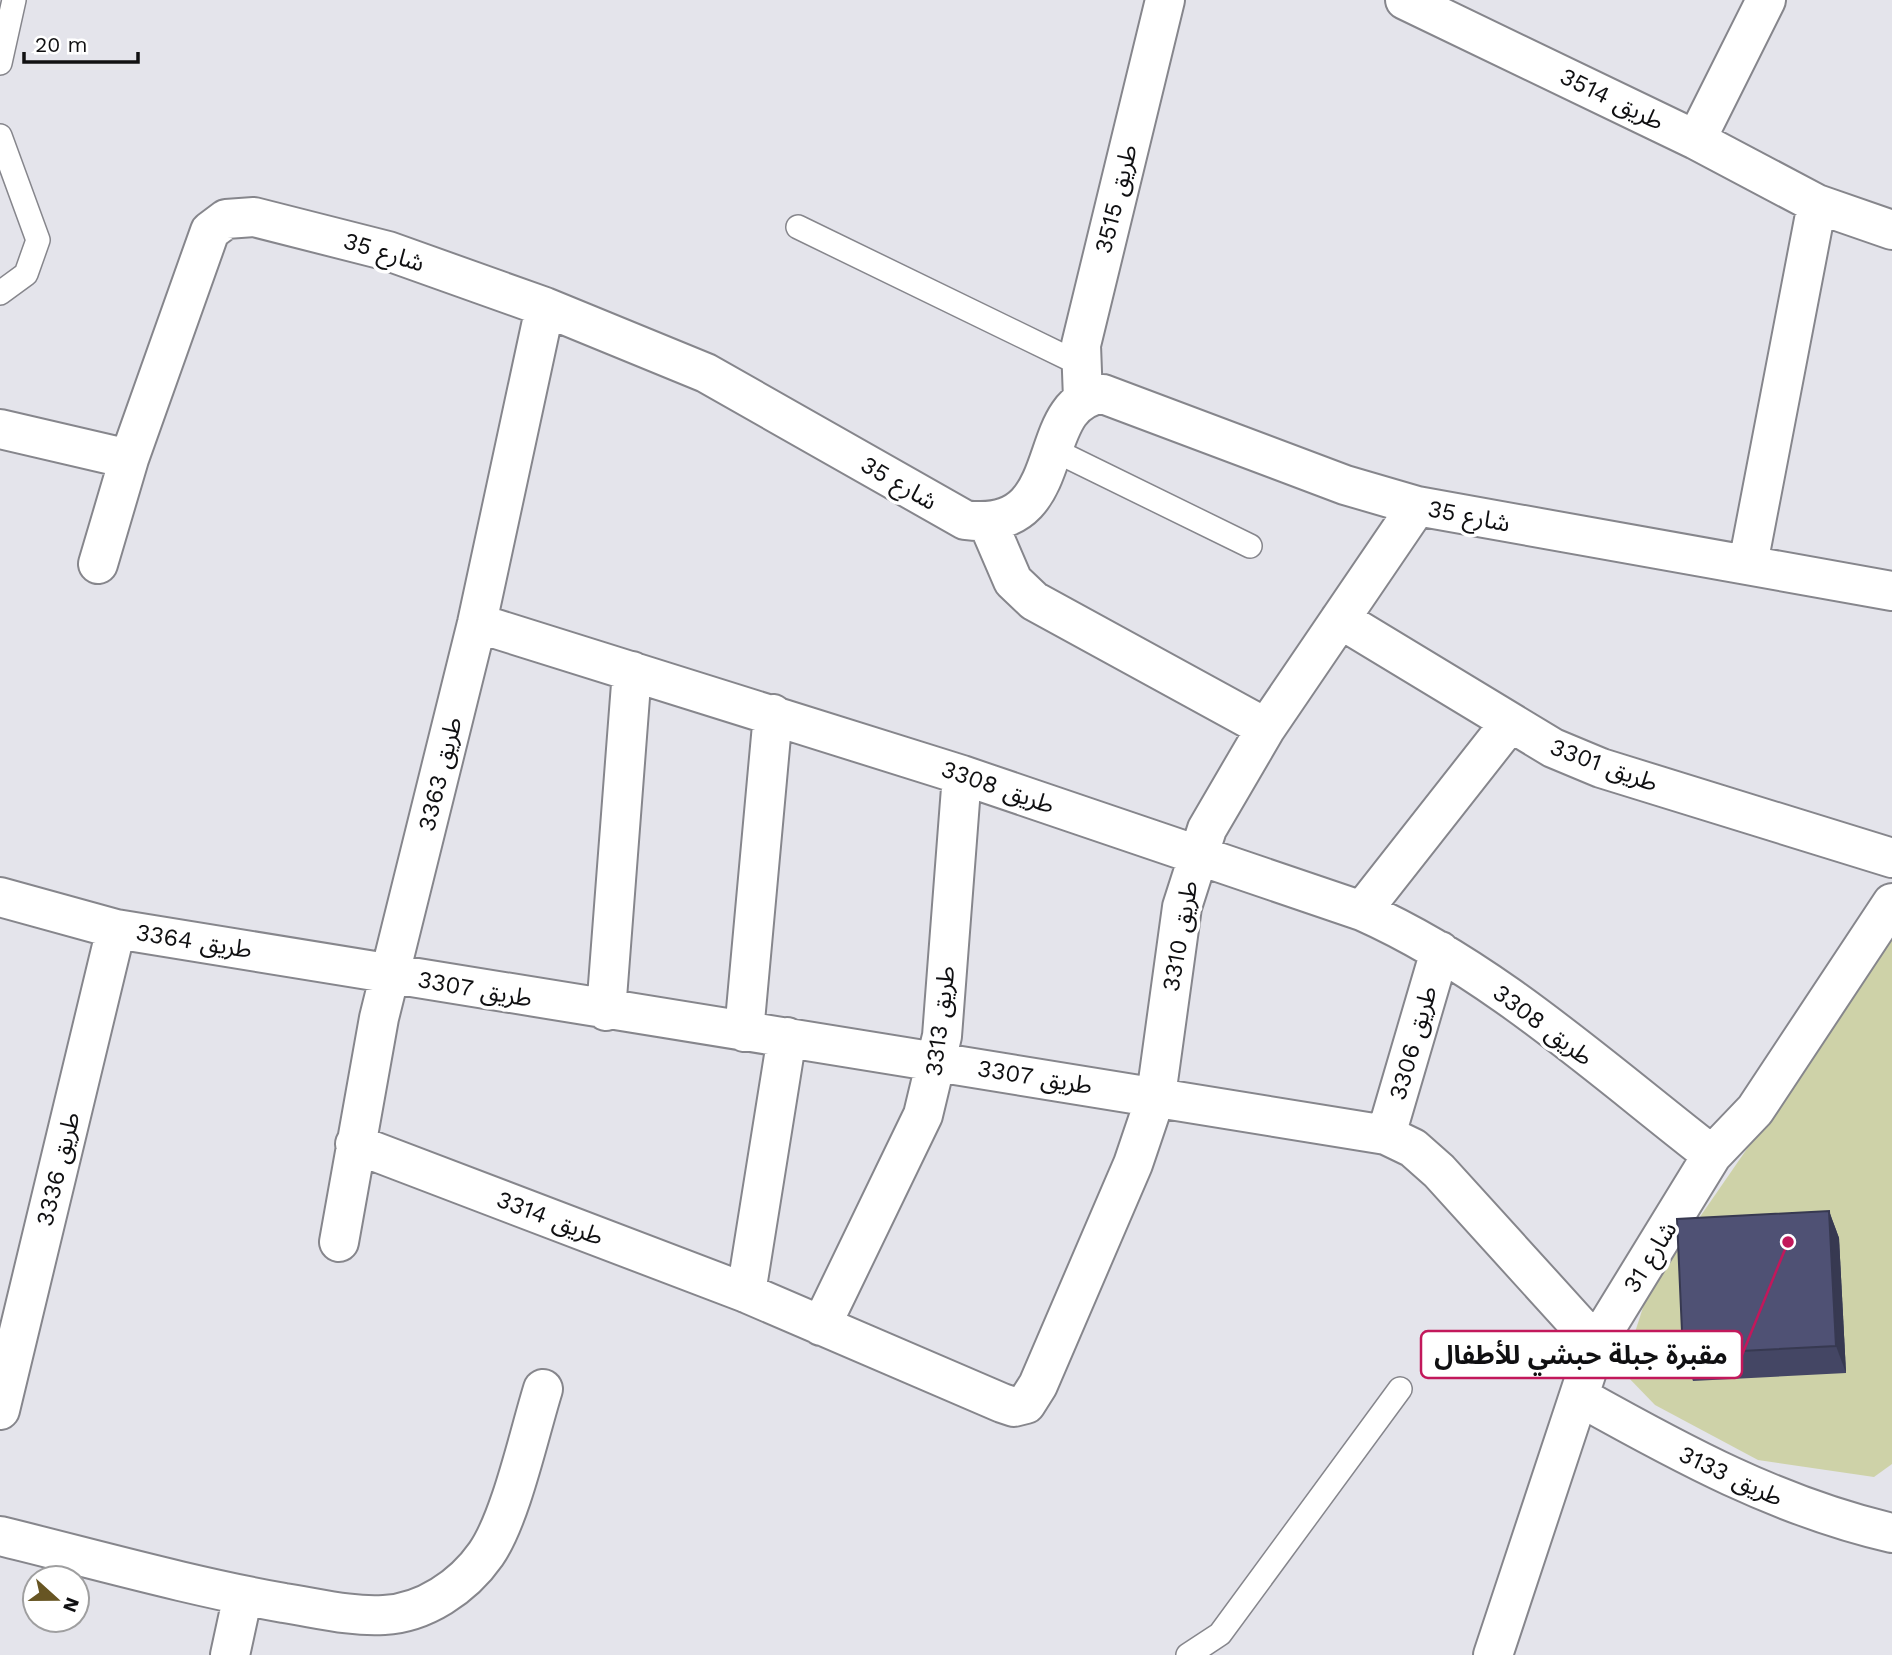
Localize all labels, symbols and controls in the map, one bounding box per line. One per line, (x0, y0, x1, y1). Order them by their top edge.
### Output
scale bar (24, 21, 138, 65)
text: 20 m (35, 32, 87, 57)
street label: طريق 3514 (1555, 62, 1668, 137)
street label: طريق 3515 (1089, 142, 1144, 257)
street label: شارع 35 (339, 226, 428, 280)
street label: شارع 35 (855, 450, 942, 518)
street label: شارع 35 (1425, 494, 1512, 541)
street label: طريق 3363 (412, 714, 469, 834)
street label: طريق 3301 (1546, 733, 1661, 798)
street label: طريق 3308 (938, 755, 1058, 820)
street label: طريق 3310 (1156, 878, 1205, 994)
street label: طريق 3364 (134, 918, 254, 965)
street label: طريق 3313 (919, 964, 962, 1078)
street label: طريق 3307 (415, 965, 534, 1014)
street label: طريق 3308 (1487, 978, 1598, 1072)
street label: طريق 3306 (1383, 983, 1444, 1104)
street label: طريق 3307 (976, 1054, 1094, 1101)
street label: طريق 3336 (30, 1109, 87, 1229)
street label: طريق 3314 (492, 1185, 607, 1252)
street label: شارع 31 (1617, 1216, 1685, 1299)
callout: مقبرة جبلة حبشي للأطفال (1421, 1331, 1742, 1378)
text: مقبرة جبلة حبشي للأطفال (1434, 1340, 1728, 1376)
street label: طريق 3133 (1674, 1440, 1787, 1513)
north arrow (21, 1564, 91, 1634)
text: N (58, 1594, 85, 1616)

